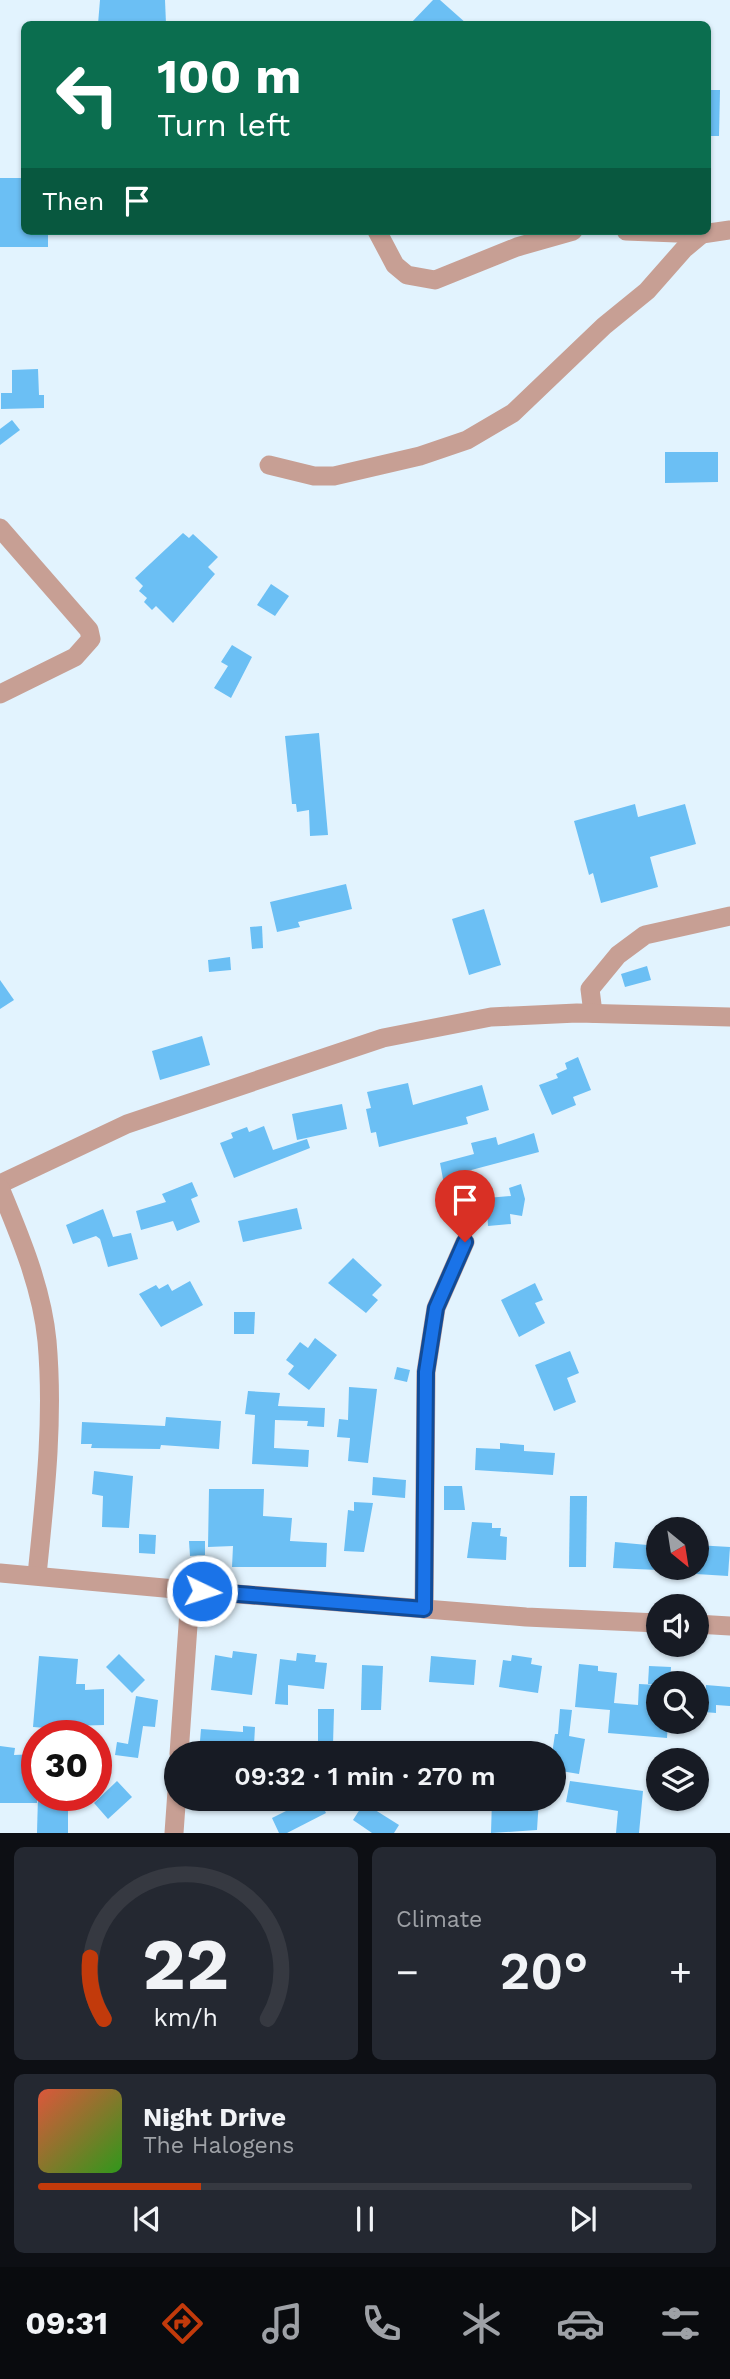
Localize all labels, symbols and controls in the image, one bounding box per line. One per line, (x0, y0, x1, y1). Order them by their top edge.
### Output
text: 100 m (157, 47, 301, 105)
icon: left (42, 49, 133, 140)
text: Turn left (157, 106, 290, 144)
icon: arrive (118, 182, 156, 220)
text: Then (42, 186, 104, 216)
pin (435, 1170, 495, 1242)
icon: arrive (446, 1181, 484, 1219)
north arrow (646, 1517, 709, 1580)
map controls (646, 1517, 709, 1811)
position arrow (165, 1554, 239, 1628)
button: sound (646, 1594, 709, 1657)
button: search (646, 1671, 709, 1734)
speed limit sign: 30 (21, 1720, 112, 1811)
button: layers (646, 1748, 709, 1811)
text: 09:32 · 1 min · 270 m (234, 1761, 496, 1791)
text: Climate (396, 1906, 482, 1933)
text: 22 (143, 1922, 229, 2008)
text: 20° (500, 1941, 588, 2002)
text: − (396, 1950, 419, 1994)
text: + (669, 1950, 692, 1994)
text: km/h (154, 2003, 218, 2032)
text: Night Drive (143, 2102, 286, 2132)
text: The Halogens (143, 2132, 294, 2159)
icon: previous (128, 2200, 166, 2238)
icon: pause (346, 2200, 384, 2238)
icon: next (564, 2200, 602, 2238)
icon: directions (158, 2299, 207, 2348)
icon: music (258, 2299, 307, 2348)
icon: phone (357, 2299, 406, 2348)
icon: climate (457, 2299, 506, 2348)
icon: car (556, 2299, 605, 2348)
icon: filters (656, 2299, 705, 2348)
text: 09:31 (25, 2304, 108, 2342)

